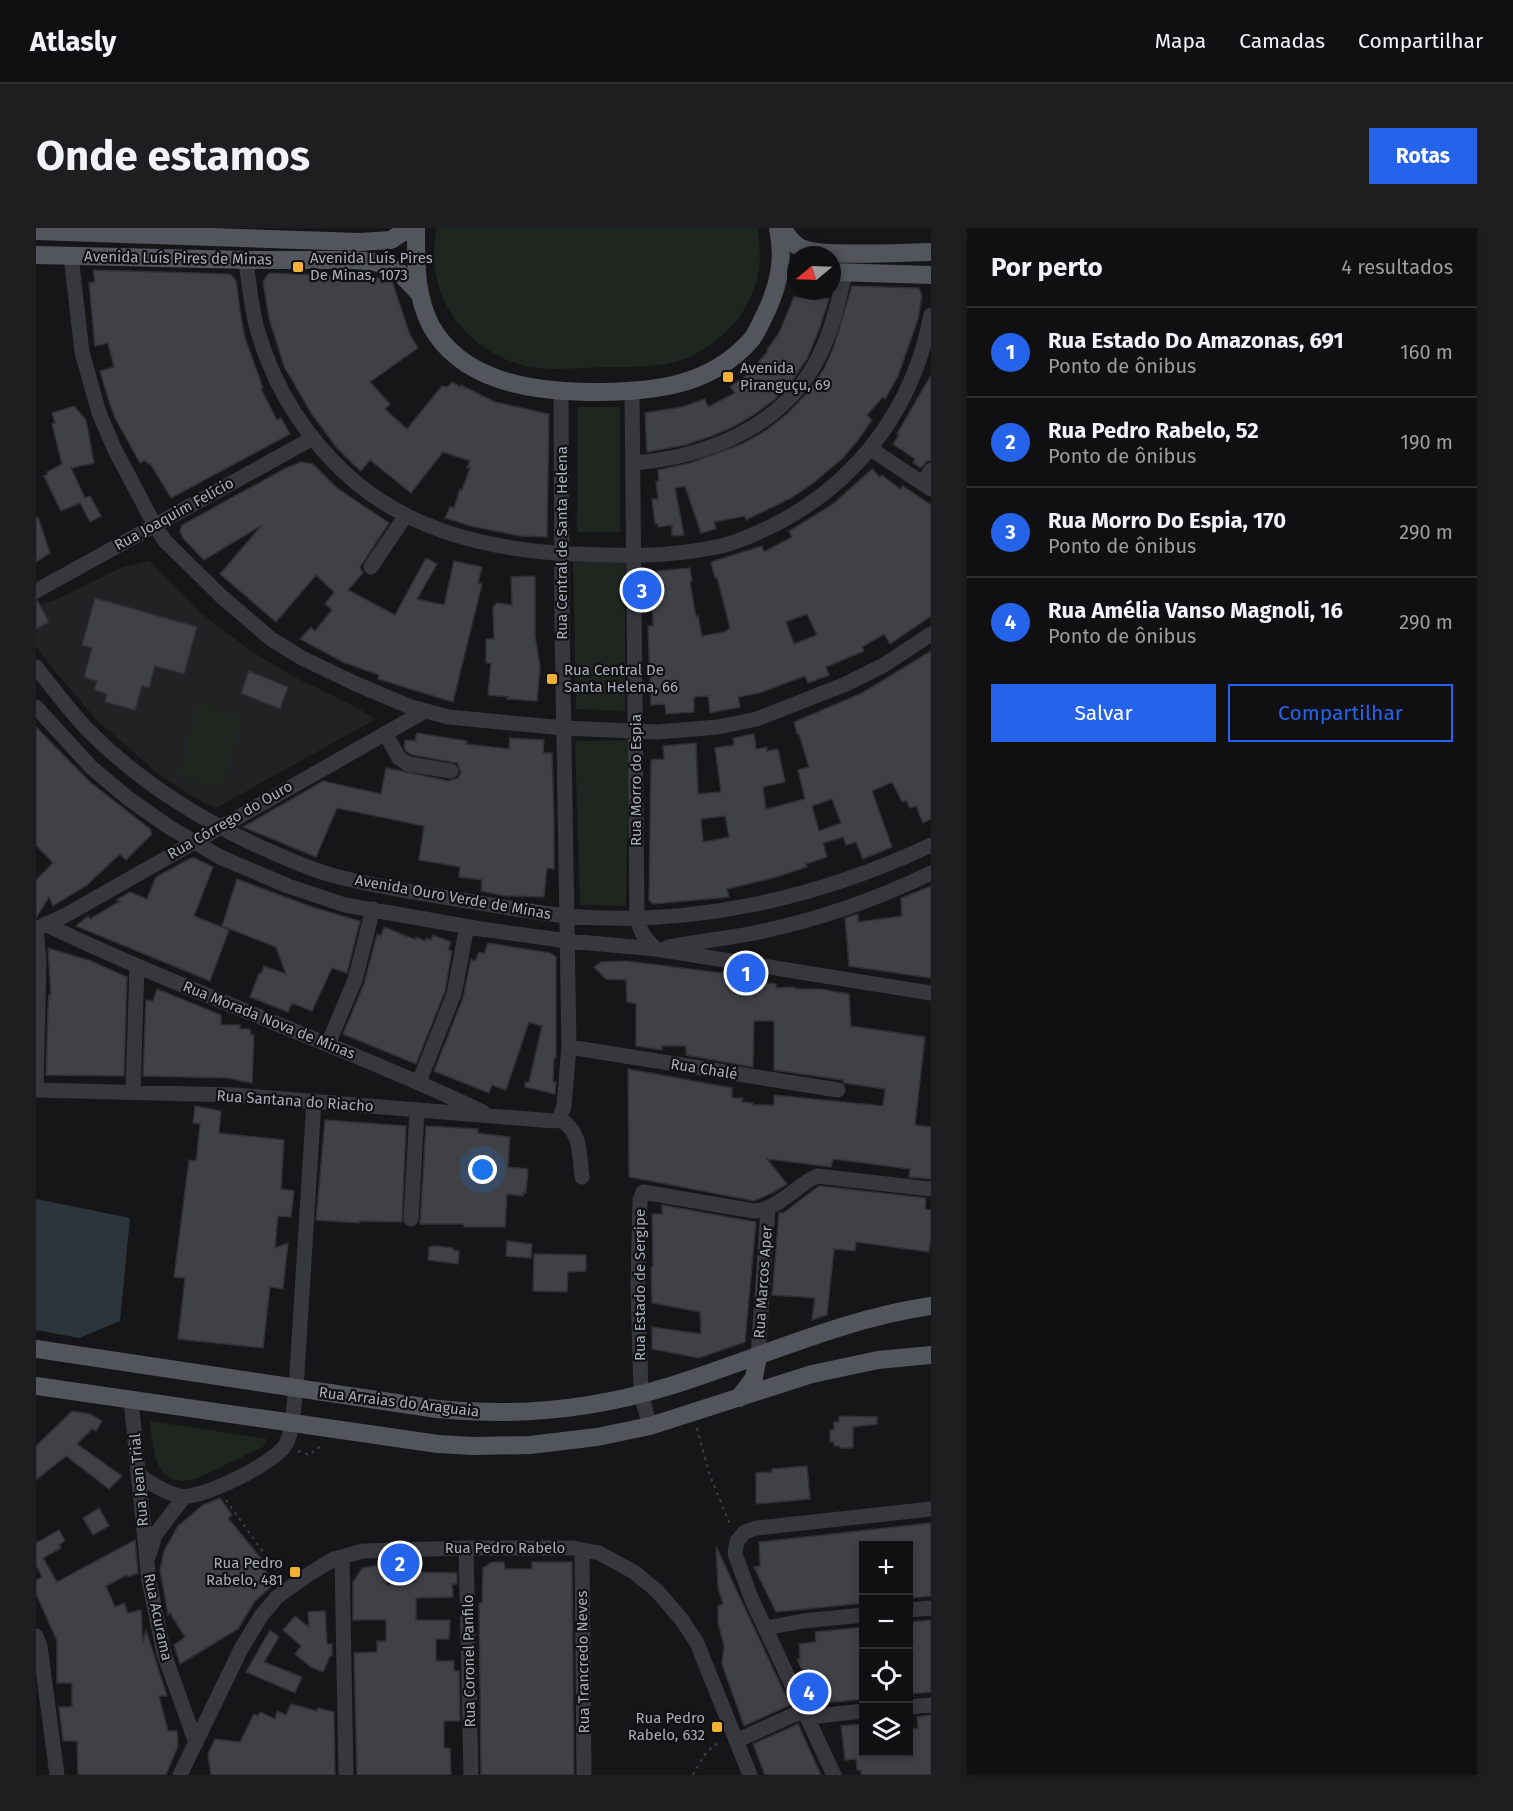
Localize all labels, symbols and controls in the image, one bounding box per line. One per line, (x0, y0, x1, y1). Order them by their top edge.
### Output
text: Atlasly (30, 25, 116, 58)
text: Mapa (1155, 28, 1206, 54)
text: Camadas (1239, 28, 1325, 54)
text: Compartilhar (1358, 28, 1483, 54)
button: Rotas (1369, 128, 1477, 184)
text: Onde estamos (36, 131, 310, 181)
north arrow (787, 246, 841, 300)
street label: Avenida Luís Pires de Minas (84, 247, 272, 269)
place label: Avenida Luís Pires De Minas, 1073 (310, 249, 433, 284)
text: Por perto (991, 252, 1103, 283)
text: 4 resultados (1341, 255, 1453, 279)
marker: Avenida Luís Pires De Minas, 1073 (291, 260, 305, 274)
text: Rua Estado Do Amazonas, 691 (1048, 327, 1344, 354)
text: 1 (1006, 340, 1015, 364)
text: 160 m (1400, 340, 1453, 364)
text: Ponto de ônibus (1048, 354, 1196, 378)
place label: Avenida Piranguçu, 69 (740, 359, 831, 394)
marker: Avenida Piranguçu, 69 (721, 370, 735, 384)
text: Rua Pedro Rabelo, 52 (1048, 417, 1259, 444)
text: 2 (1005, 430, 1016, 454)
text: 190 m (1400, 430, 1453, 454)
text: Ponto de ônibus (1048, 444, 1196, 468)
street label: Rua Central de Santa Helena (553, 446, 571, 640)
street label: Rua Joaquim Felício (111, 474, 237, 554)
text: Rua Morro Do Espia, 170 (1048, 507, 1286, 534)
text: 3 (1005, 520, 1016, 544)
text: 290 m (1399, 520, 1453, 544)
text: Ponto de ônibus (1048, 534, 1196, 558)
pin: 3 (622, 568, 662, 613)
text: Rua Amélia Vanso Magnoli, 16 (1048, 597, 1343, 624)
text: 4 (1005, 610, 1016, 634)
text: 290 m (1399, 610, 1453, 634)
text: Ponto de ônibus (1048, 624, 1196, 648)
place label: Rua Central De Santa Helena, 66 (564, 661, 678, 696)
marker: Rua Central De Santa Helena, 66 (545, 672, 559, 686)
button: Salvar (991, 684, 1216, 742)
button: Compartilhar (1228, 684, 1453, 742)
street label: Rua Morro do Espia (627, 714, 645, 846)
street label: Rua Córrego do Ouro (164, 777, 296, 863)
street label: Avenida Ouro Verde de Minas (354, 871, 552, 923)
pin: 1 (726, 950, 766, 996)
street label: Rua Morada Nova de Minas (180, 977, 358, 1063)
street label: Rua Chalé (669, 1055, 739, 1083)
street label: Rua Santana do Riacho (216, 1087, 374, 1115)
your location (468, 1155, 497, 1184)
street label: Rua Estado de Sergipe (631, 1209, 649, 1361)
street label: Rua Marcos Aper (750, 1225, 776, 1339)
street label: Rua Arraias do Araguaia (318, 1383, 480, 1421)
street label: Rua Jean Trial (126, 1432, 152, 1527)
street label: Rua Pedro Rabelo (445, 1539, 565, 1557)
pin: 2 (380, 1540, 420, 1586)
map controls (859, 1541, 913, 1757)
button: + (859, 1541, 913, 1595)
place label: Rua Pedro Rabelo, 481 (206, 1554, 283, 1589)
marker: Rua Pedro Rabelo, 481 (288, 1565, 302, 1579)
street label: Rua Acurama (140, 1572, 176, 1662)
street label: Rua Trancredo Neves (573, 1590, 593, 1734)
street label: Rua Coronel Panfilo (459, 1594, 479, 1728)
button: − (859, 1595, 913, 1649)
button: locate (859, 1649, 913, 1703)
pin: 4 (790, 1670, 828, 1714)
button: layers (859, 1703, 913, 1757)
place label: Rua Pedro Rabelo, 632 (628, 1709, 705, 1744)
marker: Rua Pedro Rabelo, 632 (710, 1720, 724, 1734)

